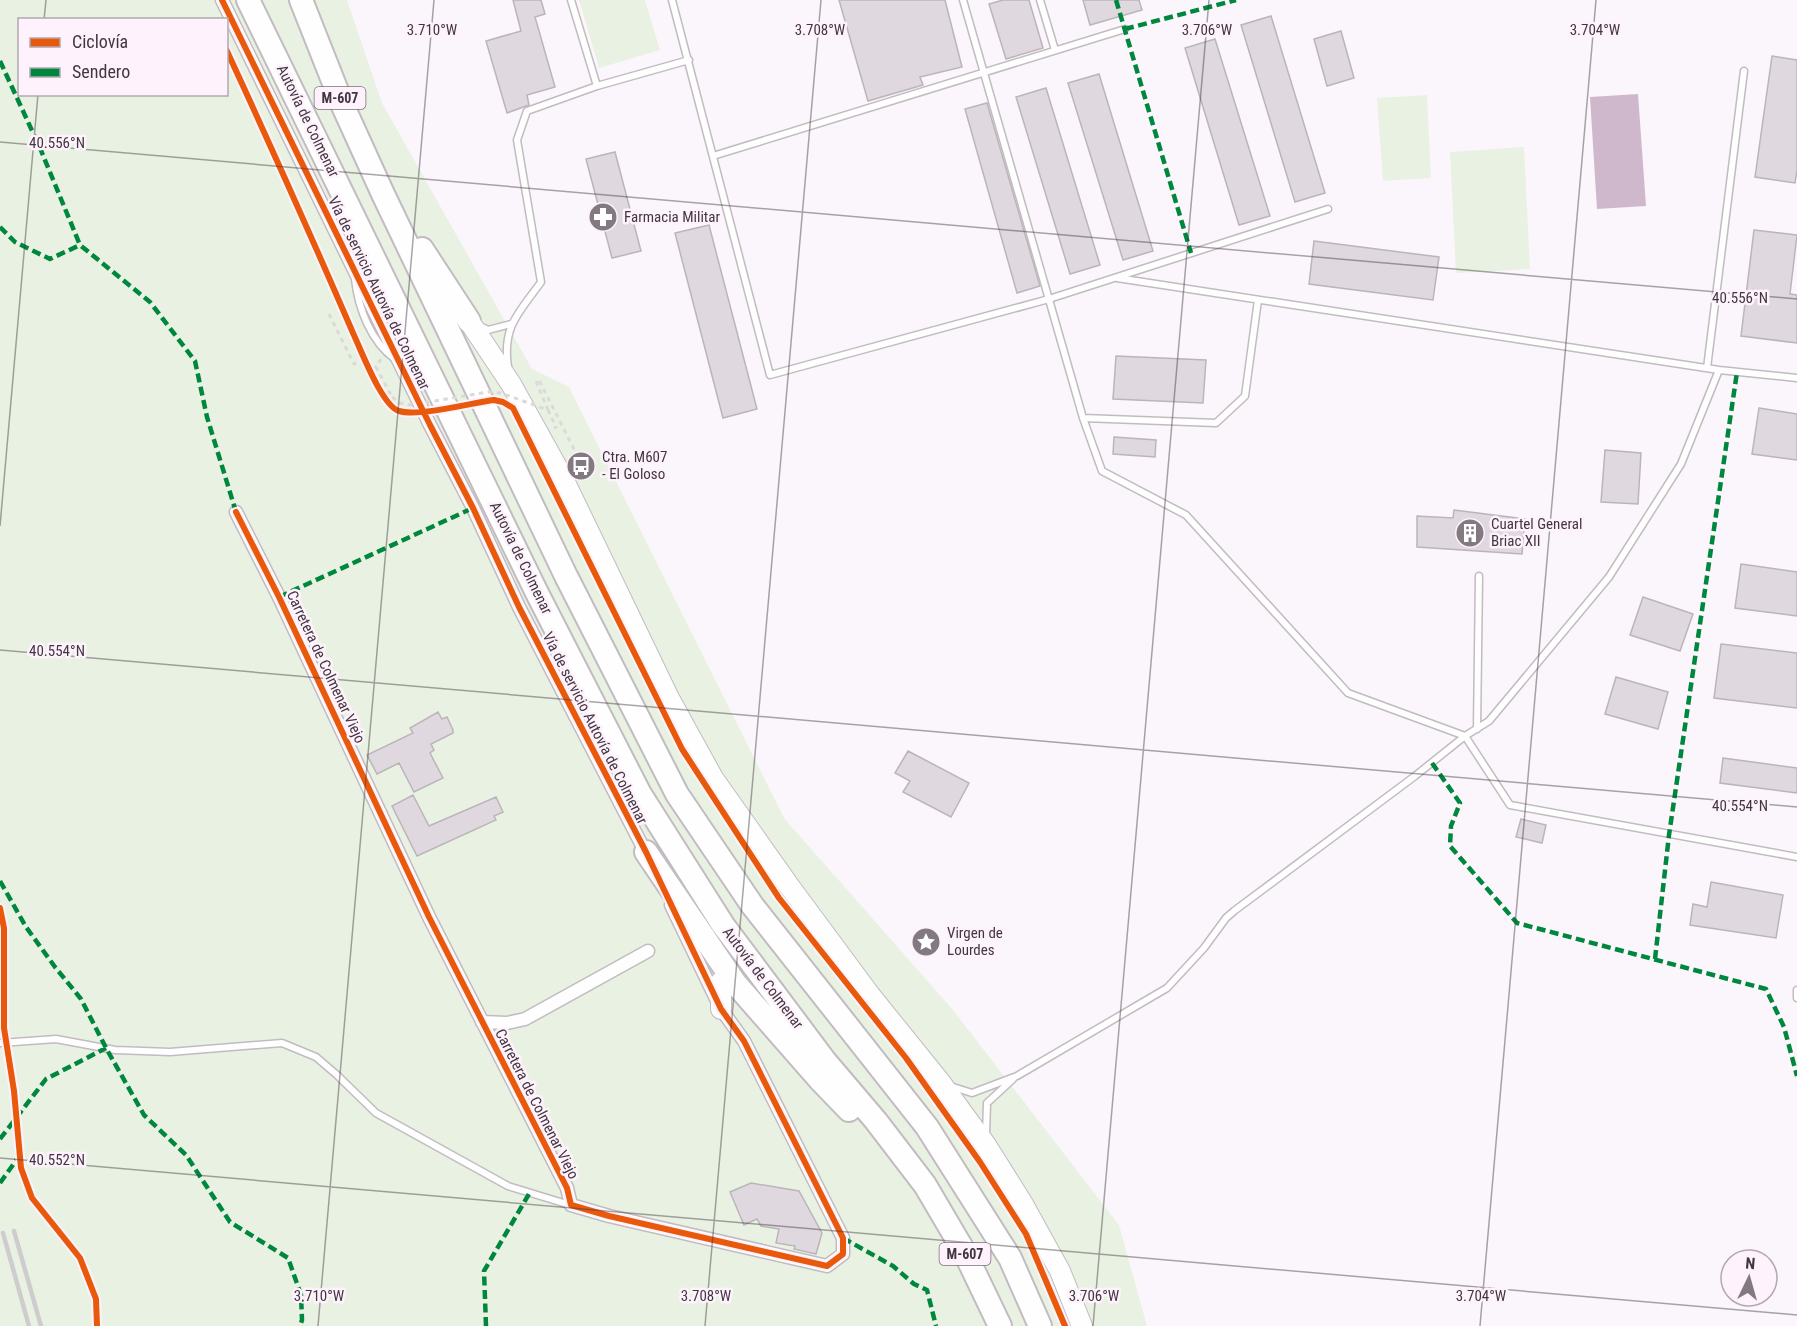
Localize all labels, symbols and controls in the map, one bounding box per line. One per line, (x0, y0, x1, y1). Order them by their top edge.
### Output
legend (18, 18, 228, 96)
text: 3.710°W (407, 21, 458, 39)
text: 3.708°W (795, 21, 846, 39)
text: 3.706°W (1182, 21, 1233, 39)
text: 3.704°W (1570, 21, 1621, 39)
text: Ciclovía (72, 31, 128, 52)
text: Sendero (72, 61, 130, 82)
street label: Autovía de Colmenar (273, 62, 343, 181)
road number: M-607 (314, 87, 366, 109)
text: 40.556°N (29, 134, 85, 152)
street label: Vía de servicio Autovía de Colmenar (324, 193, 434, 393)
pharmacy icon: Farmacia Militar (587, 201, 619, 233)
place label: Farmacia Militar (624, 208, 720, 226)
text: 40.556°N (1712, 289, 1768, 307)
place label: Ctra. M607 - El Goloso (602, 448, 667, 483)
bus stop icon: Ctra. M607 - El Goloso (565, 450, 597, 482)
street label: Autovía de Colmenar (486, 499, 556, 618)
place label: Cuartel General Briac XII (1491, 515, 1582, 550)
building icon: Cuartel General Briac XII (1454, 517, 1486, 549)
street label: Carretera de Colmenar Viejo (283, 588, 369, 746)
street label: Vía de servicio Autovía de Colmenar (539, 629, 652, 827)
text: 40.554°N (29, 642, 85, 660)
text: 40.554°N (1712, 797, 1768, 815)
street label: Autovía de Colmenar (719, 924, 807, 1033)
place label: Virgen de Lourdes (947, 924, 1003, 959)
place icon: Virgen de Lourdes (910, 926, 942, 958)
street label: Carretera de Colmenar Viejo (491, 1026, 583, 1182)
text: 40.552°N (29, 1151, 85, 1169)
road number: M-607 (940, 1243, 990, 1265)
north arrow (1719, 1248, 1779, 1308)
text: N (1745, 1254, 1756, 1273)
text: 3.710°W (294, 1287, 345, 1305)
text: 3.708°W (681, 1287, 732, 1305)
text: 3.706°W (1069, 1287, 1120, 1305)
text: 3.704°W (1456, 1287, 1507, 1305)

